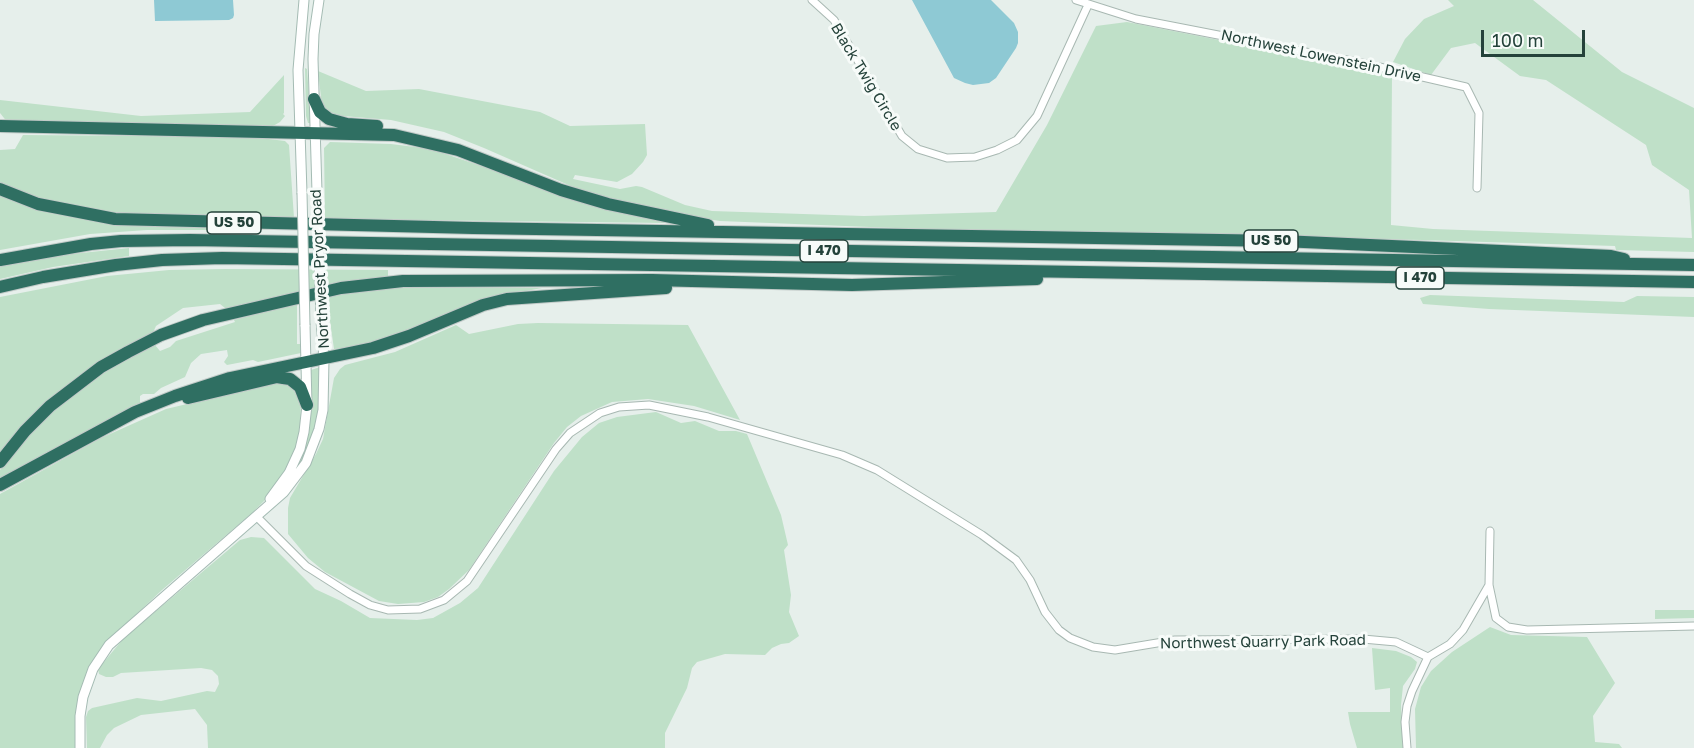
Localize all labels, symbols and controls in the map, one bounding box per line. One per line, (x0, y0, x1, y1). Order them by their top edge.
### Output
scale bar (1484, 18, 1588, 56)
street label: Black Twig Circle (827, 20, 905, 134)
street label: Northwest Lowenstein Drive (1219, 26, 1423, 86)
text: 100 m (1492, 29, 1543, 51)
street label: Northwest Pryor Road (307, 189, 333, 349)
road number: US 50 (207, 212, 261, 234)
road number: US 50 (1244, 230, 1298, 252)
road number: I 470 (800, 240, 848, 262)
road number: I 470 (1396, 267, 1444, 289)
street label: Northwest Quarry Park Road (1160, 631, 1366, 653)

